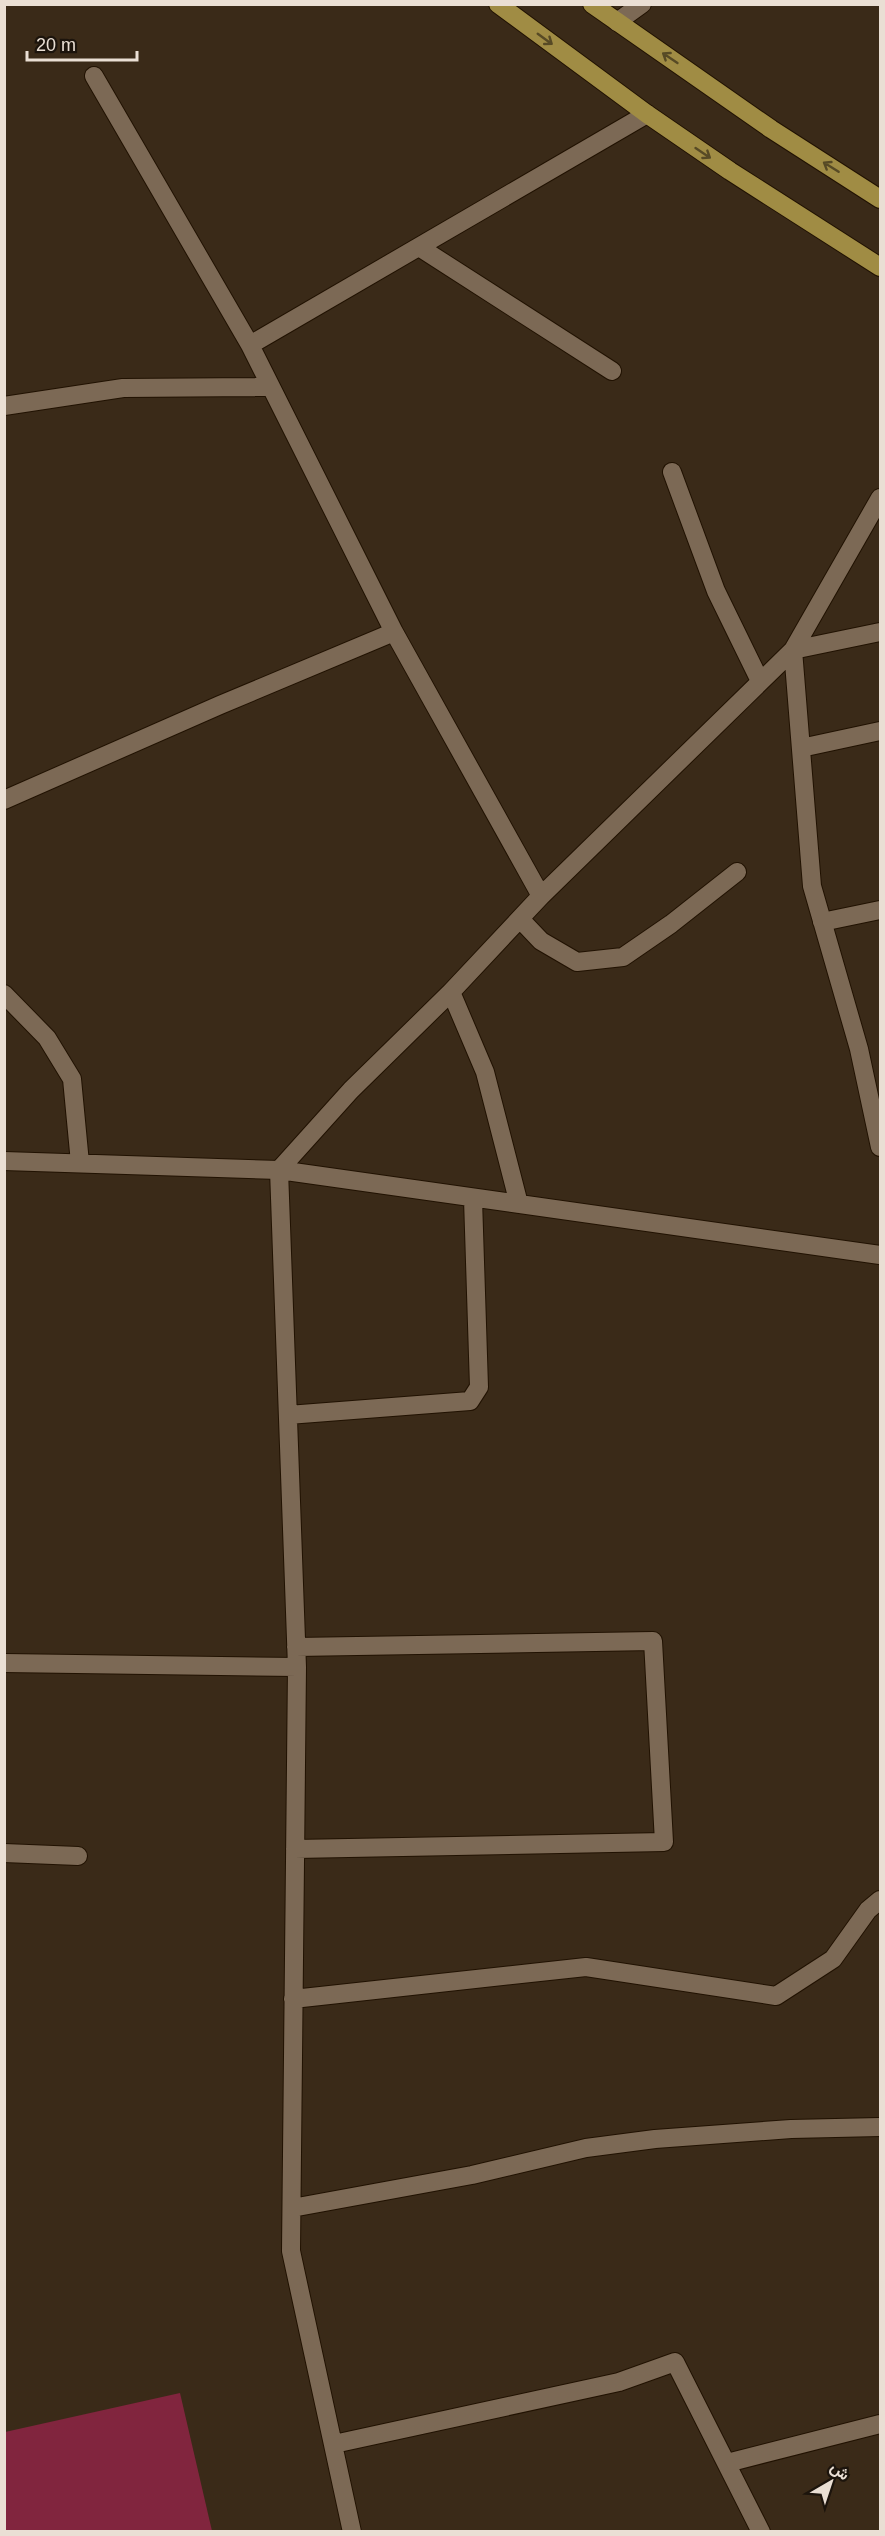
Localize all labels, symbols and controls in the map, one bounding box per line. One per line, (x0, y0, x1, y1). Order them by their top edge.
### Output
scale bar (27, 24, 136, 62)
one-way arrow (537, 33, 553, 46)
text: 20 m (36, 35, 76, 55)
one-way arrow (662, 52, 679, 64)
one-way arrow (695, 147, 711, 159)
one-way arrow (823, 161, 840, 173)
north arrow (801, 2452, 861, 2512)
text: ش (827, 2458, 853, 2484)

